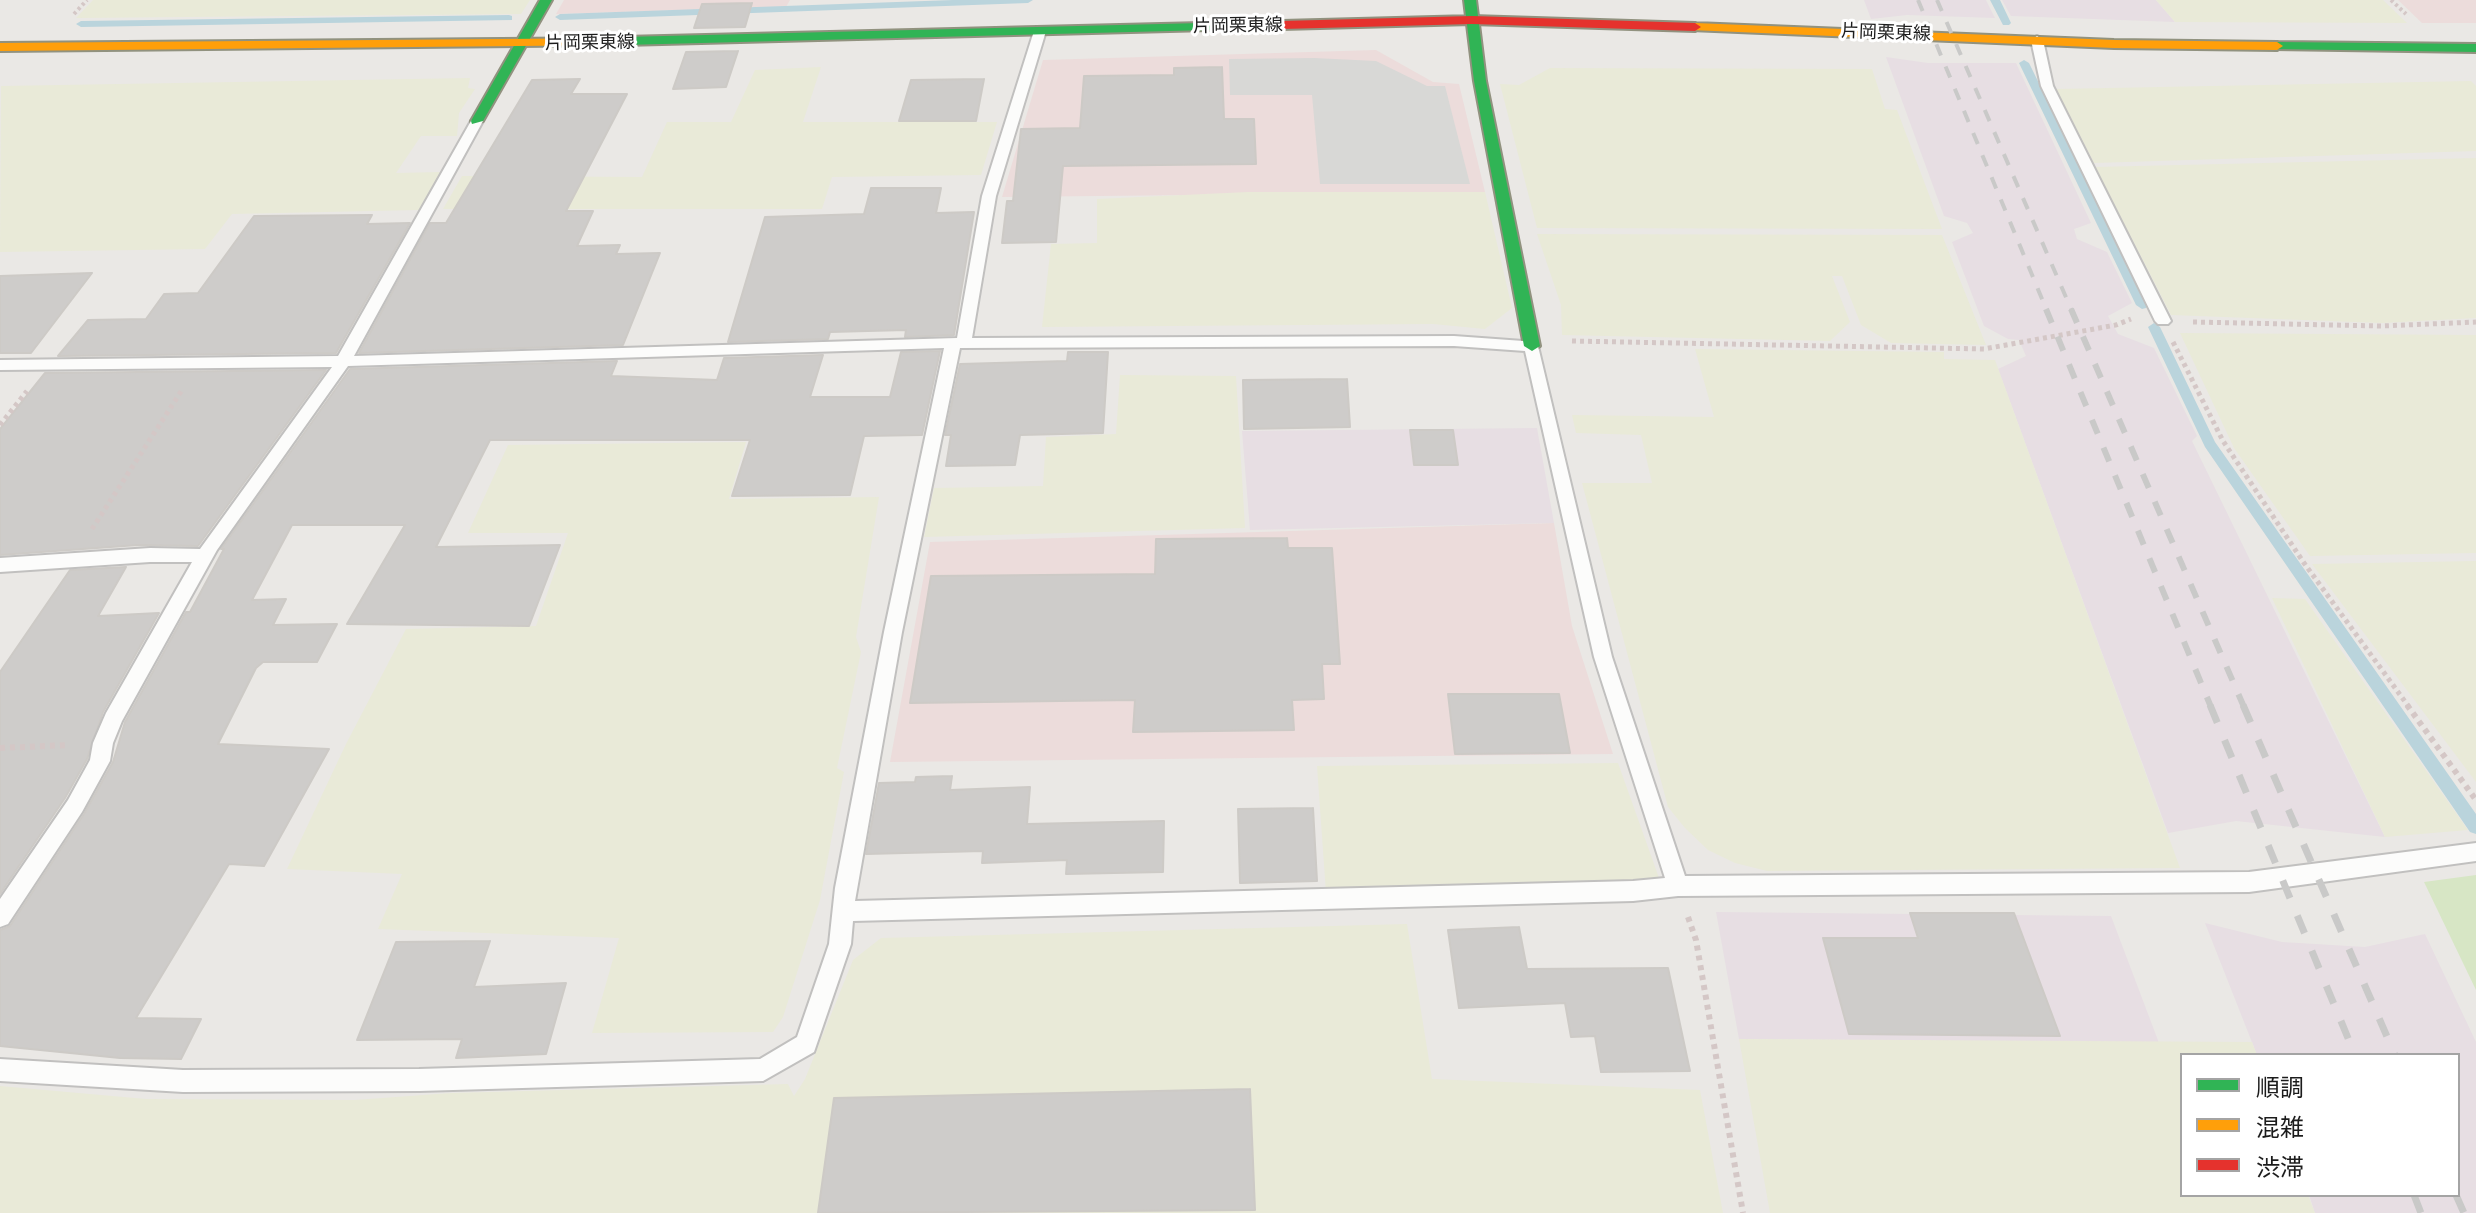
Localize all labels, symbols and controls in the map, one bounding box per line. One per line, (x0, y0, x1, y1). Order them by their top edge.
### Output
street label: 片岡栗東線 (1193, 14, 1283, 38)
street label: 片岡栗東線 (1841, 21, 1931, 45)
street label: 片岡栗東線 (545, 31, 635, 55)
legend (2180, 1053, 2460, 1197)
text: 順調 (2256, 1070, 2304, 1103)
text: 混雑 (2256, 1110, 2304, 1143)
text: 渋滞 (2256, 1150, 2304, 1183)

